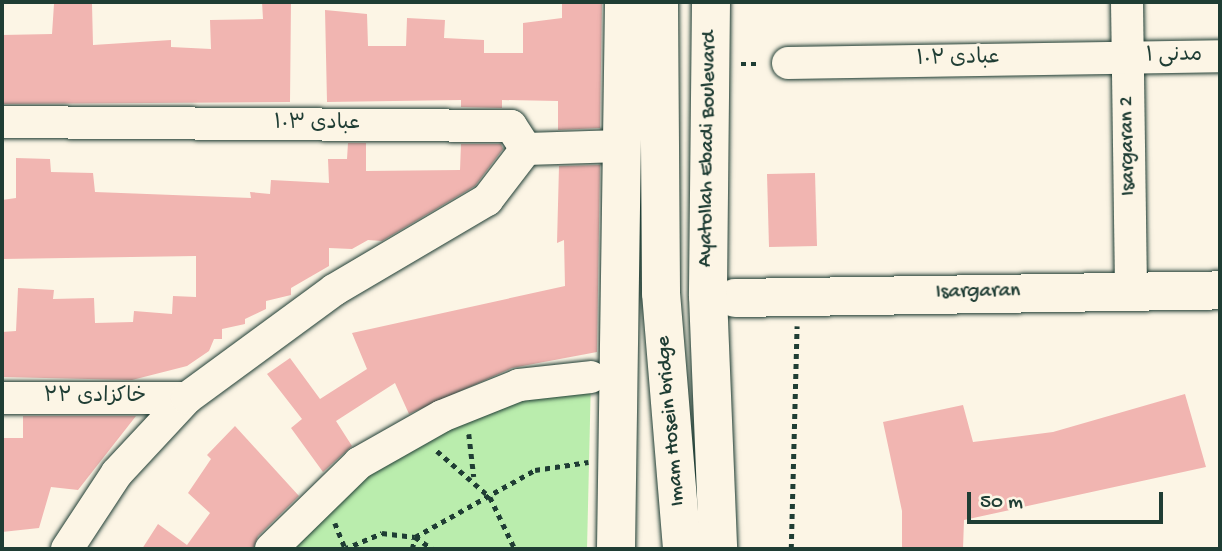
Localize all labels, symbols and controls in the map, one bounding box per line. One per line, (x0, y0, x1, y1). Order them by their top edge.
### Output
street label: Ayatollah Ebadi Boulevard (694, 31, 724, 267)
street label: مدنی ۱ (1146, 44, 1202, 70)
street label: عبادی ۱۰۲ (916, 47, 1000, 73)
street label: Isargaran 2 (1116, 96, 1142, 196)
street label: عبادی ۱۰۳ (274, 112, 360, 138)
street label: Isargaran (936, 280, 1020, 306)
street label: Imam Hosein bridge (652, 335, 692, 507)
street label: خاکزادی ۲۲ (44, 385, 146, 411)
scale bar (970, 477, 1166, 522)
text: 50 m (980, 491, 1023, 516)

